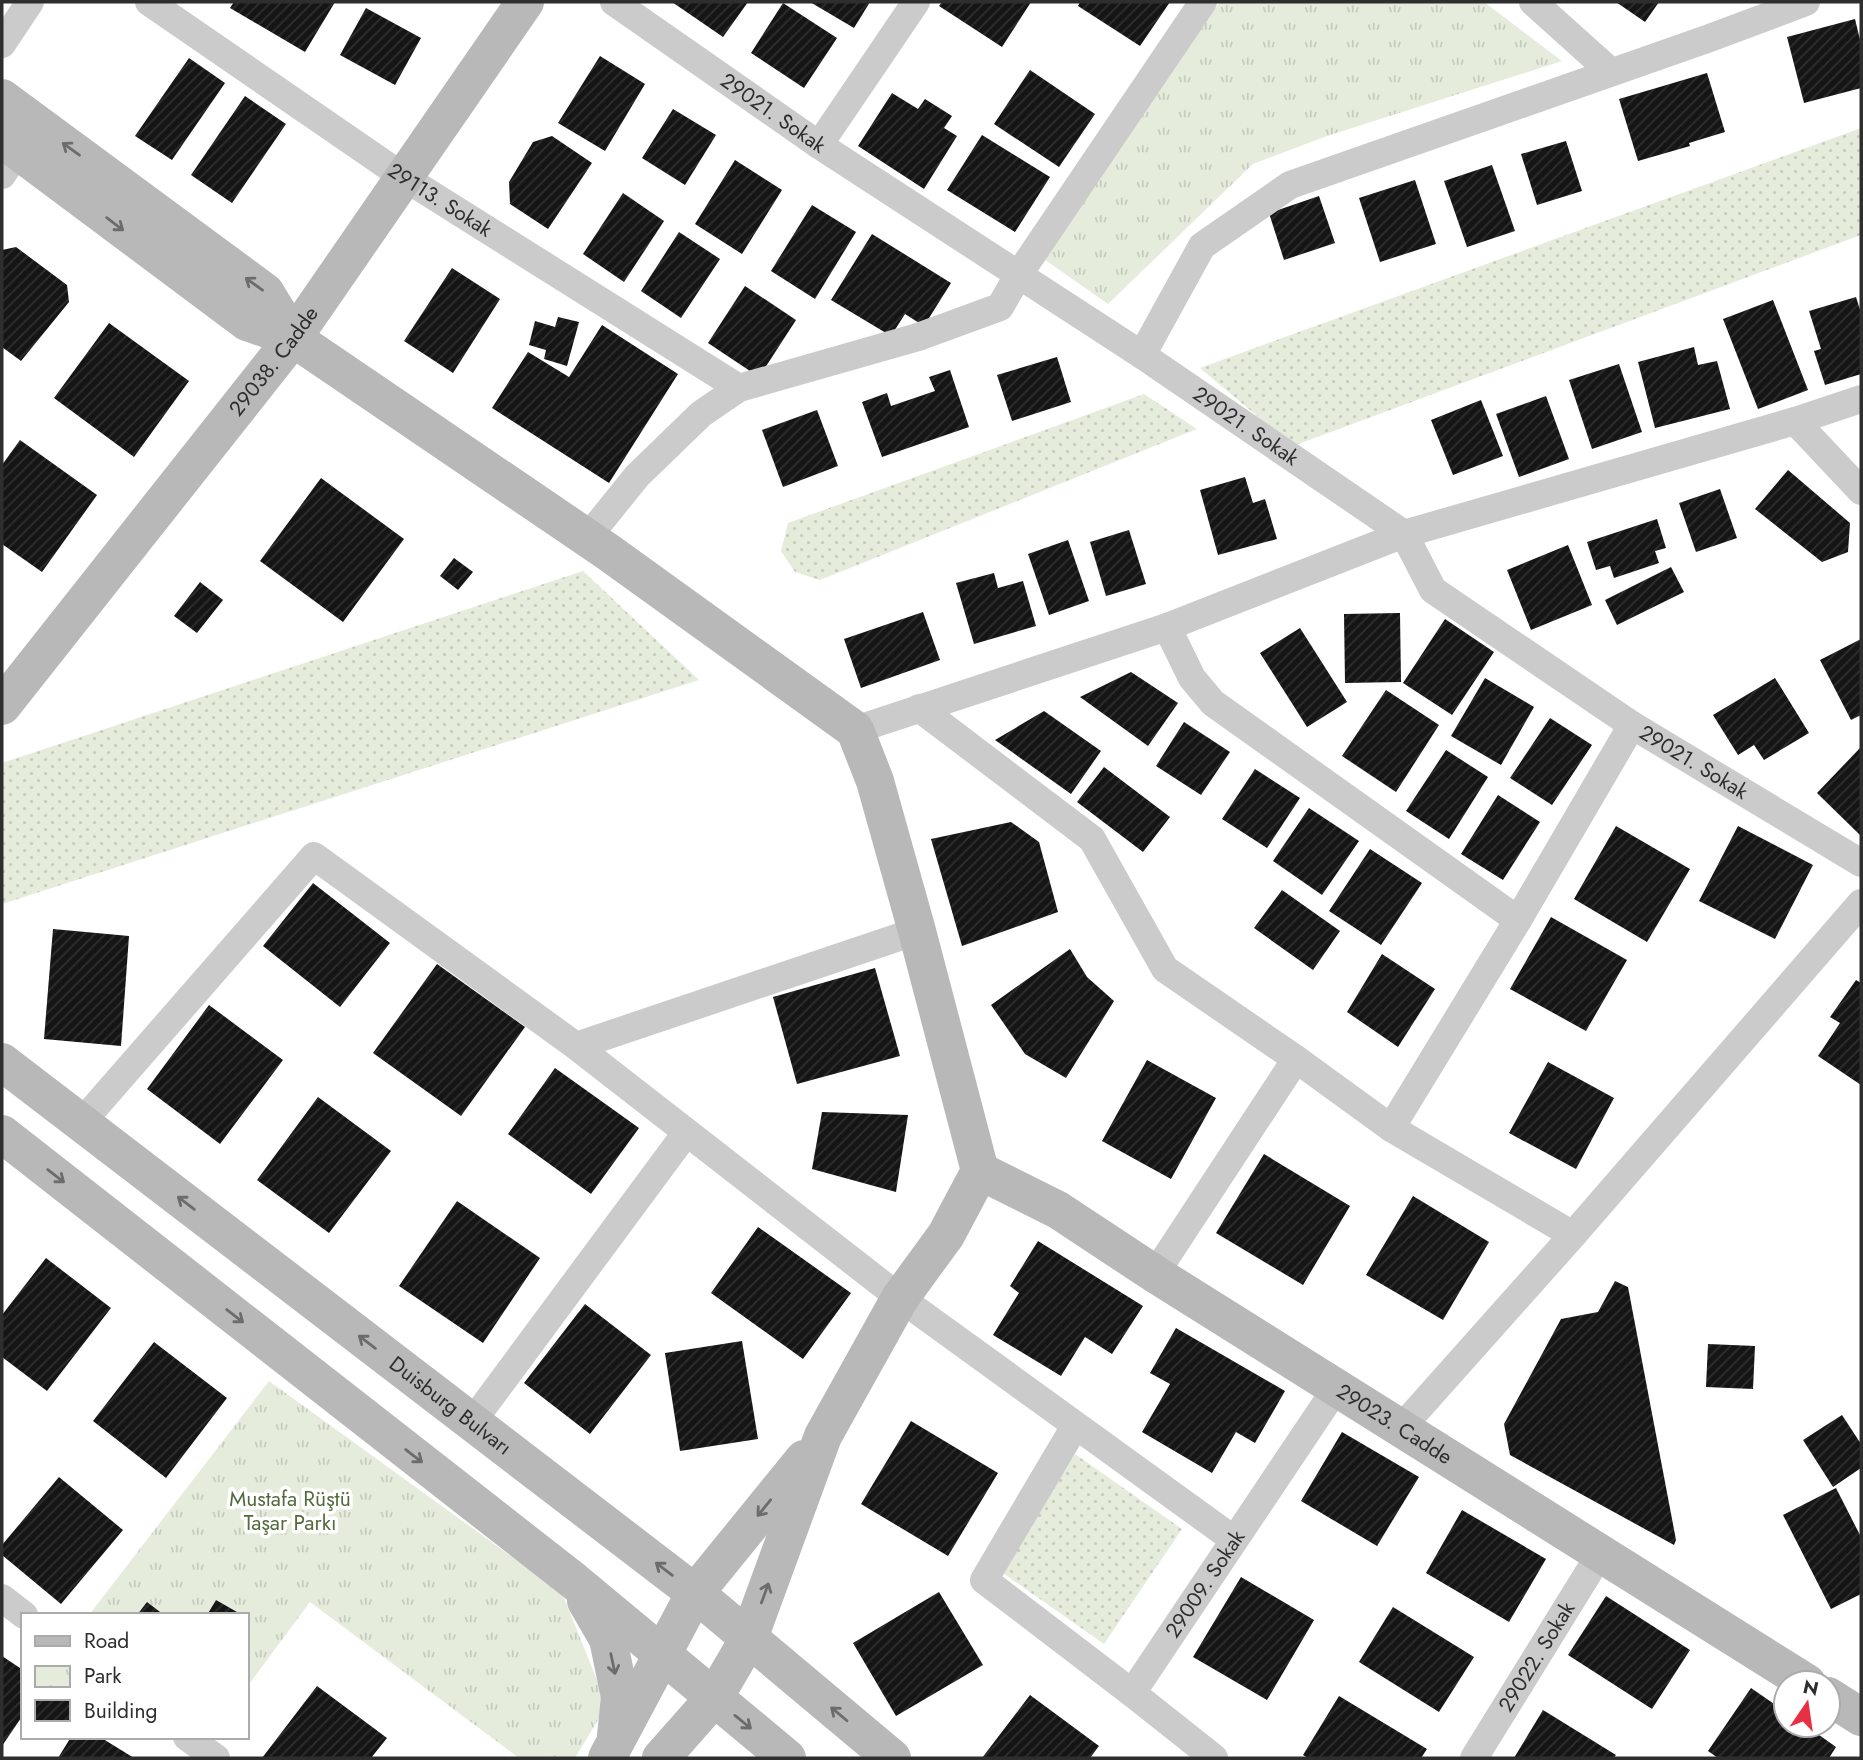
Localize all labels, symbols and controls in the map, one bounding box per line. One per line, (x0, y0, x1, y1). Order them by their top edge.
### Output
street label: 29021. Sokak (714, 66, 832, 161)
one-way arrow (62, 141, 81, 156)
street label: 29113. Sokak (382, 156, 499, 245)
one-way arrow (105, 216, 124, 231)
one-way arrow (245, 277, 264, 291)
street label: 29038. Cadde (222, 300, 326, 422)
street label: 29021. Sokak (1187, 379, 1305, 473)
street label: 29021. Sokak (1634, 718, 1754, 807)
one-way arrow (46, 1169, 64, 1184)
one-way arrow (177, 1196, 196, 1211)
one-way arrow (225, 1309, 243, 1324)
one-way arrow (358, 1334, 376, 1349)
street label: Duisburg Bulvarı (383, 1349, 518, 1462)
street label: 29023. Cadde (1331, 1376, 1458, 1472)
one-way arrow (404, 1449, 423, 1464)
park label: Mustafa Rüştü Taşar Parkı (229, 1484, 351, 1538)
one-way arrow (757, 1498, 772, 1516)
street label: 29009. Sokak (1158, 1523, 1253, 1644)
one-way arrow (655, 1562, 674, 1577)
one-way arrow (760, 1583, 773, 1605)
street label: 29022. Sokak (1491, 1595, 1582, 1718)
legend (21, 1613, 248, 1739)
text: Road (84, 1626, 129, 1656)
one-way arrow (607, 1652, 621, 1675)
text: Park (84, 1661, 122, 1691)
north arrow (1772, 1669, 1842, 1739)
text: N (1800, 1673, 1821, 1703)
text: Building (84, 1696, 157, 1726)
one-way arrow (831, 1706, 849, 1722)
one-way arrow (734, 1715, 752, 1730)

